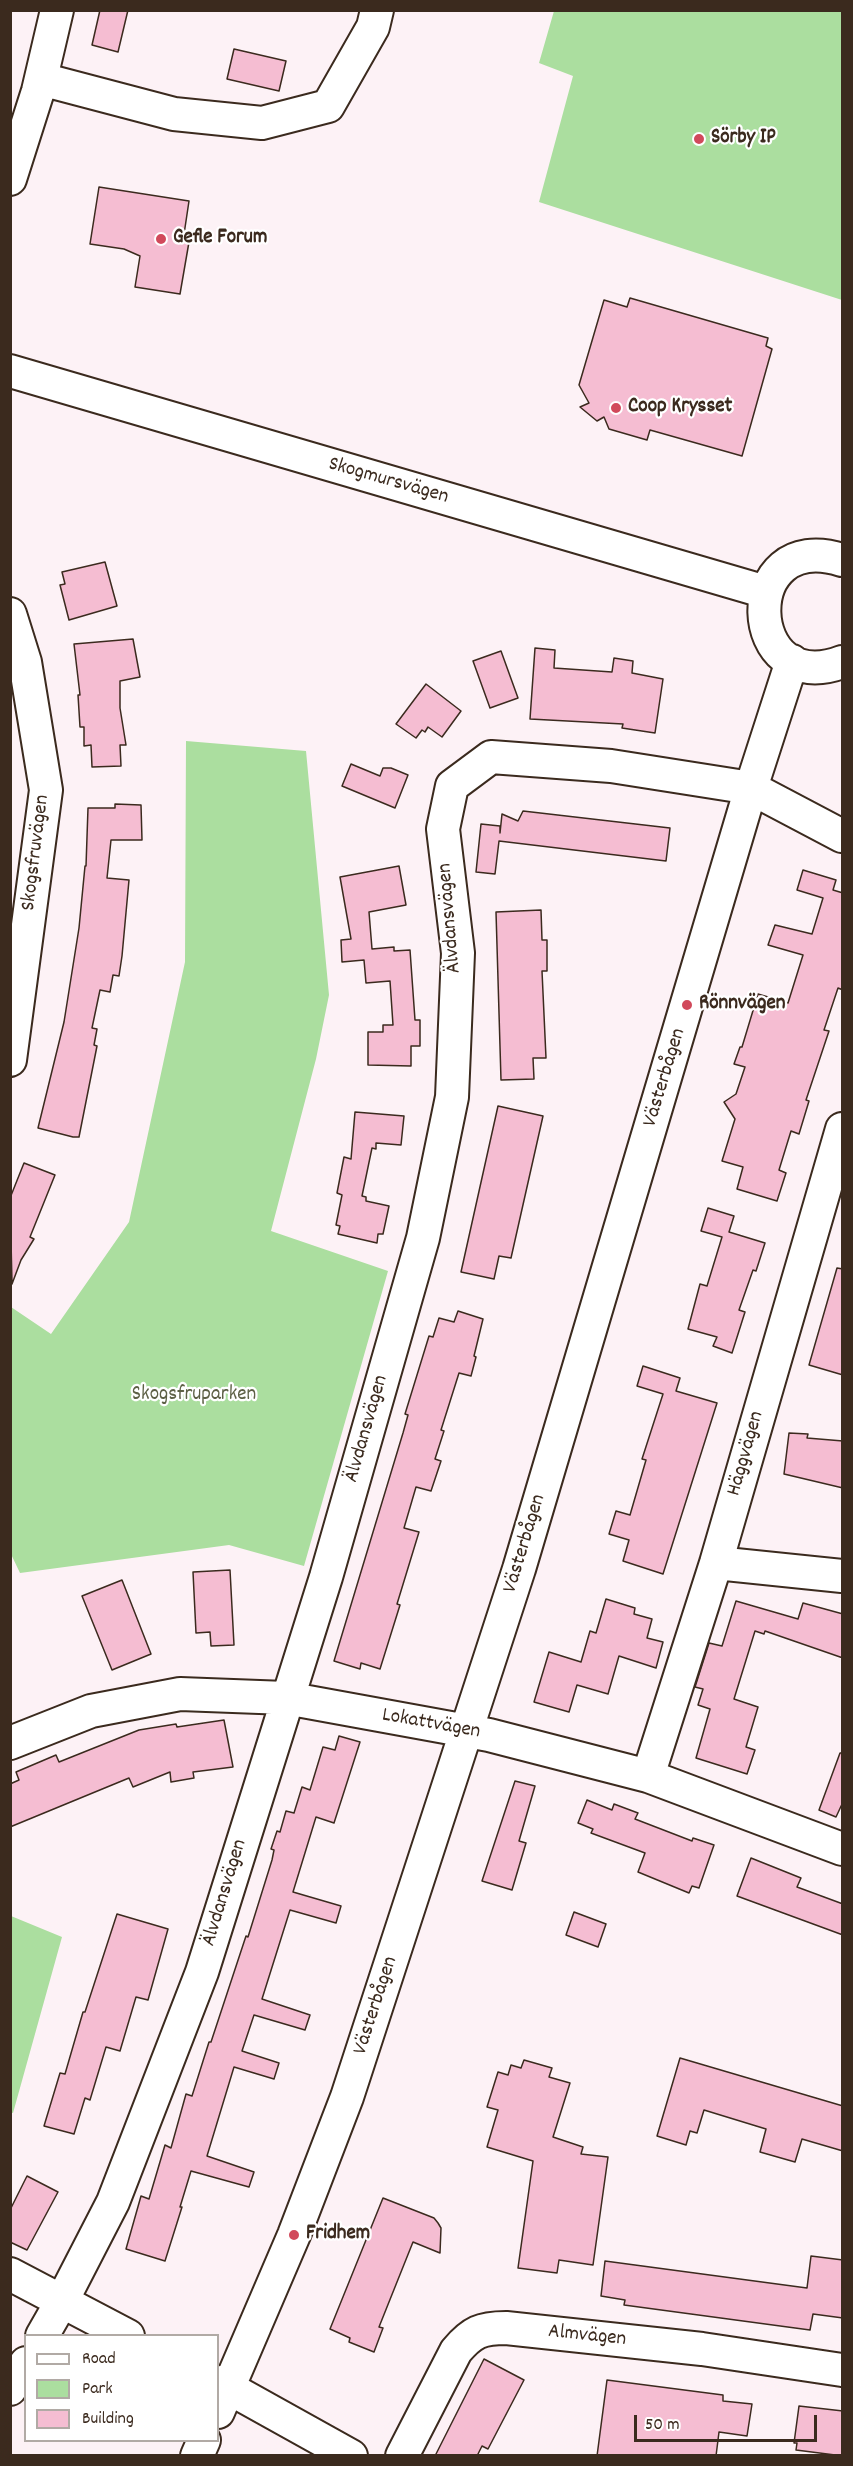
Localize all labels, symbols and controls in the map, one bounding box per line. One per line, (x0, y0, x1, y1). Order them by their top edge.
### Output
place label: Sörby IP (711, 126, 776, 152)
marker: Sörby IP (692, 132, 706, 146)
place label: Gefle Forum (173, 226, 267, 252)
marker: Gefle Forum (154, 232, 168, 246)
place label: Coop Krysset (628, 395, 732, 421)
marker: Coop Krysset (609, 401, 623, 415)
street label: Skogmursvägen (325, 453, 451, 511)
street label: Skogsfruvägen (17, 793, 57, 913)
street label: Älvdansvägen (434, 862, 468, 974)
place label: Rönnvägen (699, 992, 785, 1018)
marker: Rönnvägen (680, 998, 694, 1012)
street label: Västerbågen (639, 1026, 693, 1130)
street label: Älvdansvägen (341, 1373, 395, 1485)
park label: Skogsfruparken (132, 1383, 256, 1409)
street label: Häggvägen (723, 1409, 771, 1499)
street label: Västerbågen (499, 1492, 553, 1596)
street label: Lokattvägen (380, 1704, 482, 1746)
street label: Älvdansvägen (198, 1837, 254, 1949)
street label: Västerbågen (349, 1954, 405, 2058)
place label: Fridhem (306, 2222, 370, 2248)
marker: Fridhem (287, 2228, 301, 2242)
street label: Almvägen (547, 2320, 627, 2354)
legend (24, 2334, 219, 2442)
text: Road (82, 2347, 116, 2372)
text: Park (82, 2377, 113, 2402)
scale bar (637, 2403, 820, 2441)
text: Building (82, 2407, 134, 2432)
text: 50 m (645, 2413, 680, 2438)

